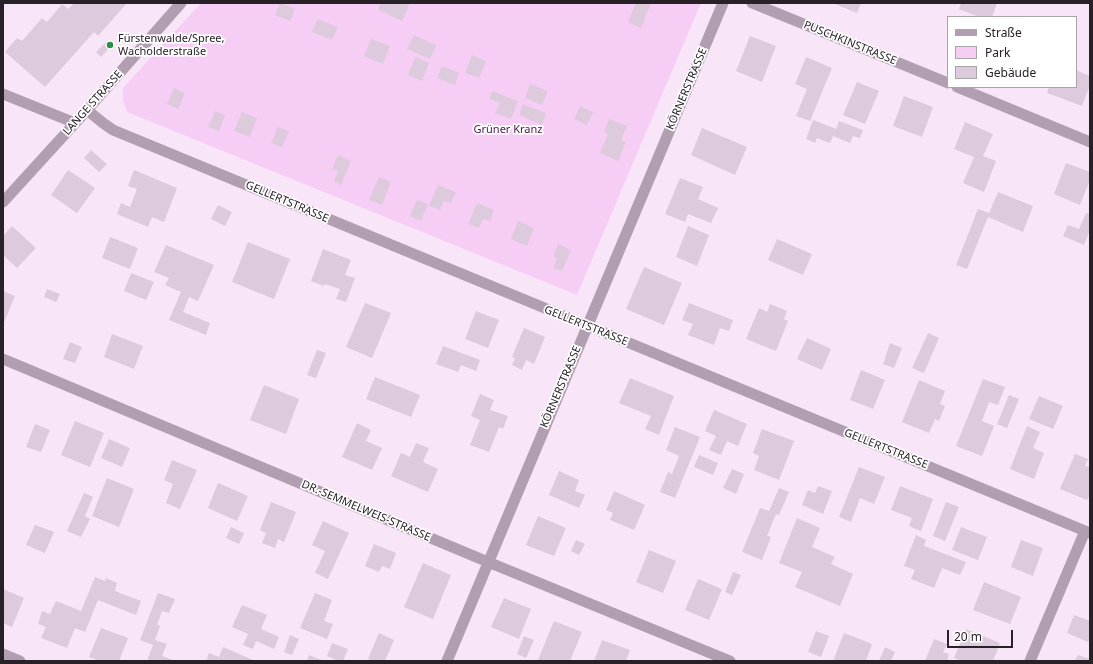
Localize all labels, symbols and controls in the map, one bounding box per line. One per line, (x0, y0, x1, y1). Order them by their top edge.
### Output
legend (947, 16, 1077, 88)
street label: PUSCHKINSTRASSE (802, 18, 898, 68)
text: Straße (985, 24, 1022, 41)
place label: Fürstenwalde/Spree, Wacholderstraße (118, 32, 224, 58)
marker: Fürstenwalde/Spree, Wacholderstraße (105, 40, 115, 50)
text: Park (985, 44, 1010, 61)
street label: KÖRNERSTRASSE (664, 46, 710, 132)
text: Gebäude (985, 64, 1036, 81)
street label: LANGE STRASSE (61, 68, 125, 138)
park label: Grüner Kranz (473, 123, 543, 137)
street label: GELLERTSTRASSE (243, 179, 331, 225)
street label: GELLERTSTRASSE (542, 303, 630, 349)
street label: KÖRNERSTRASSE (538, 344, 584, 430)
street label: GELLERTSTRASSE (842, 426, 930, 472)
street label: DR.-SEMMELWEIS-STRASSE (299, 478, 433, 544)
scale bar (949, 622, 1015, 648)
text: 20 m (954, 628, 982, 645)

